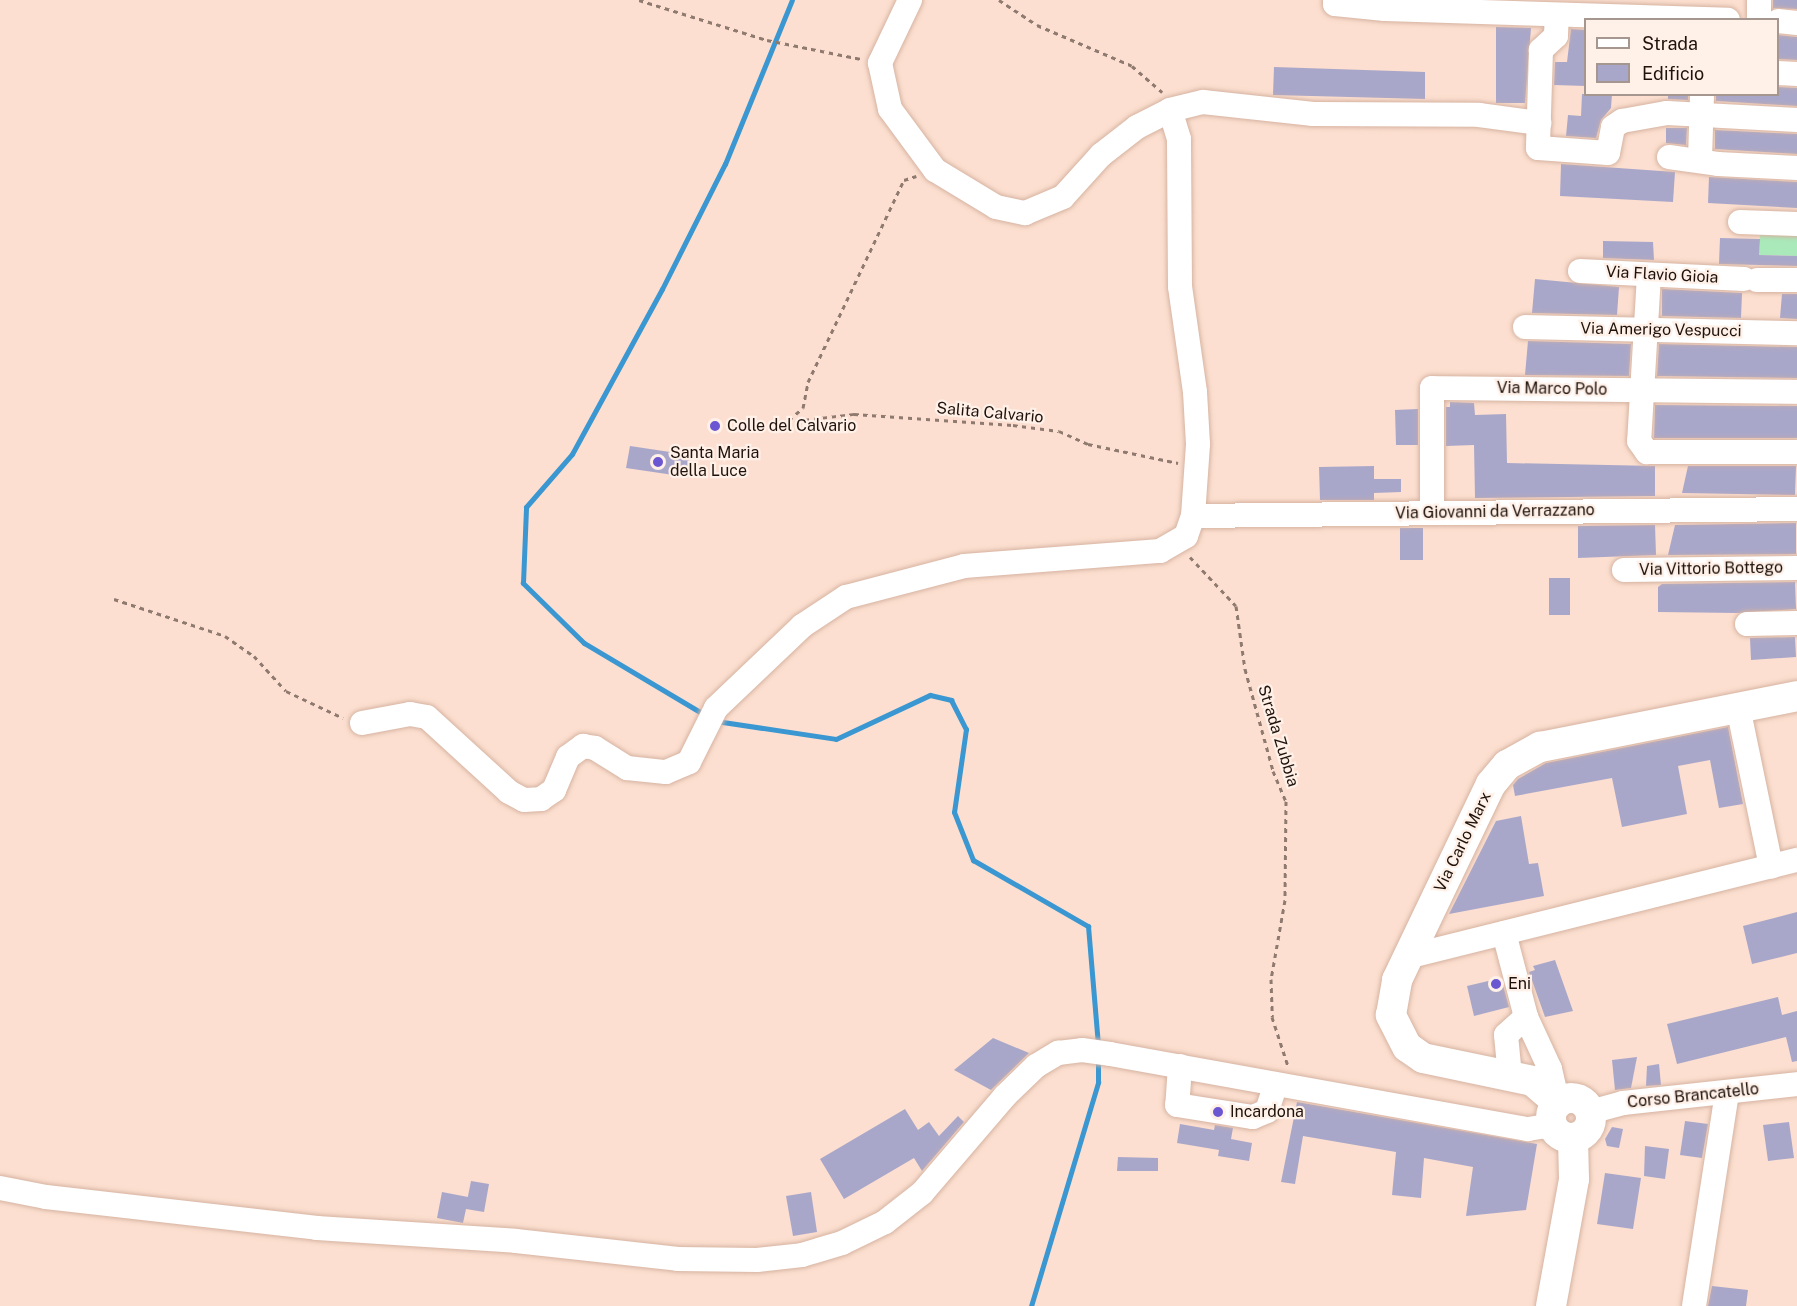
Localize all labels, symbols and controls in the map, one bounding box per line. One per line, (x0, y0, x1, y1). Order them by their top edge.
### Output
legend (1584, 18, 1779, 96)
text: Strada (1642, 33, 1698, 54)
text: Edificio (1642, 63, 1704, 84)
street label: Via Flavio Gioia (1605, 262, 1719, 288)
street label: Via Amerigo Vespucci (1580, 319, 1742, 341)
street label: Via Marco Polo (1496, 378, 1608, 400)
street label: Salita Calvario (936, 399, 1044, 427)
place label: Colle del Calvario (727, 416, 857, 436)
marker: Colle del Calvario (708, 419, 722, 433)
place label: Santa Maria della Luce (670, 443, 759, 481)
marker: Santa Maria della Luce (651, 455, 665, 469)
street label: Via Giovanni da Verrazzano (1395, 501, 1595, 523)
street label: Via Vittorio Bottego (1639, 558, 1783, 580)
street label: Strada Zubbia (1253, 683, 1303, 789)
street label: Via Carlo Marx (1430, 789, 1496, 895)
place label: Eni (1508, 974, 1531, 994)
marker: Eni (1489, 977, 1503, 991)
street label: Corso Brancatello (1626, 1080, 1760, 1112)
place label: Incardona (1230, 1102, 1304, 1122)
marker: Incardona (1211, 1105, 1225, 1119)

